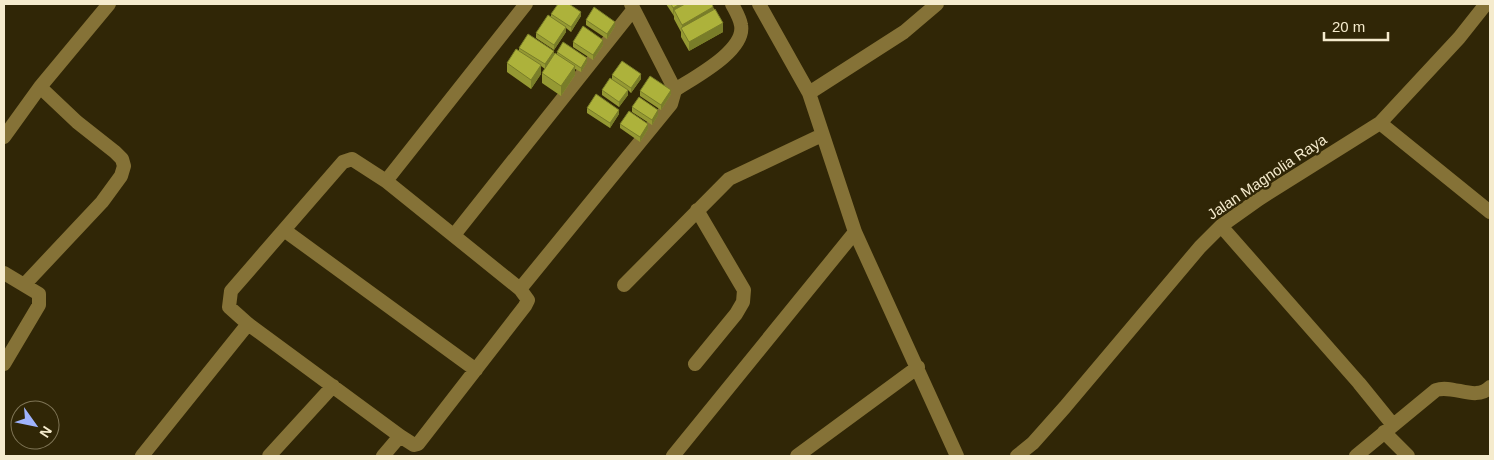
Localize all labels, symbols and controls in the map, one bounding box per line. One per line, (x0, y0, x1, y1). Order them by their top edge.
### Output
scale bar (1324, 10, 1388, 42)
text: 20 m (1332, 18, 1365, 35)
street label: Jalan Magnolia Raya (1204, 130, 1330, 223)
north arrow (10, 400, 60, 450)
text: N (36, 423, 55, 441)

